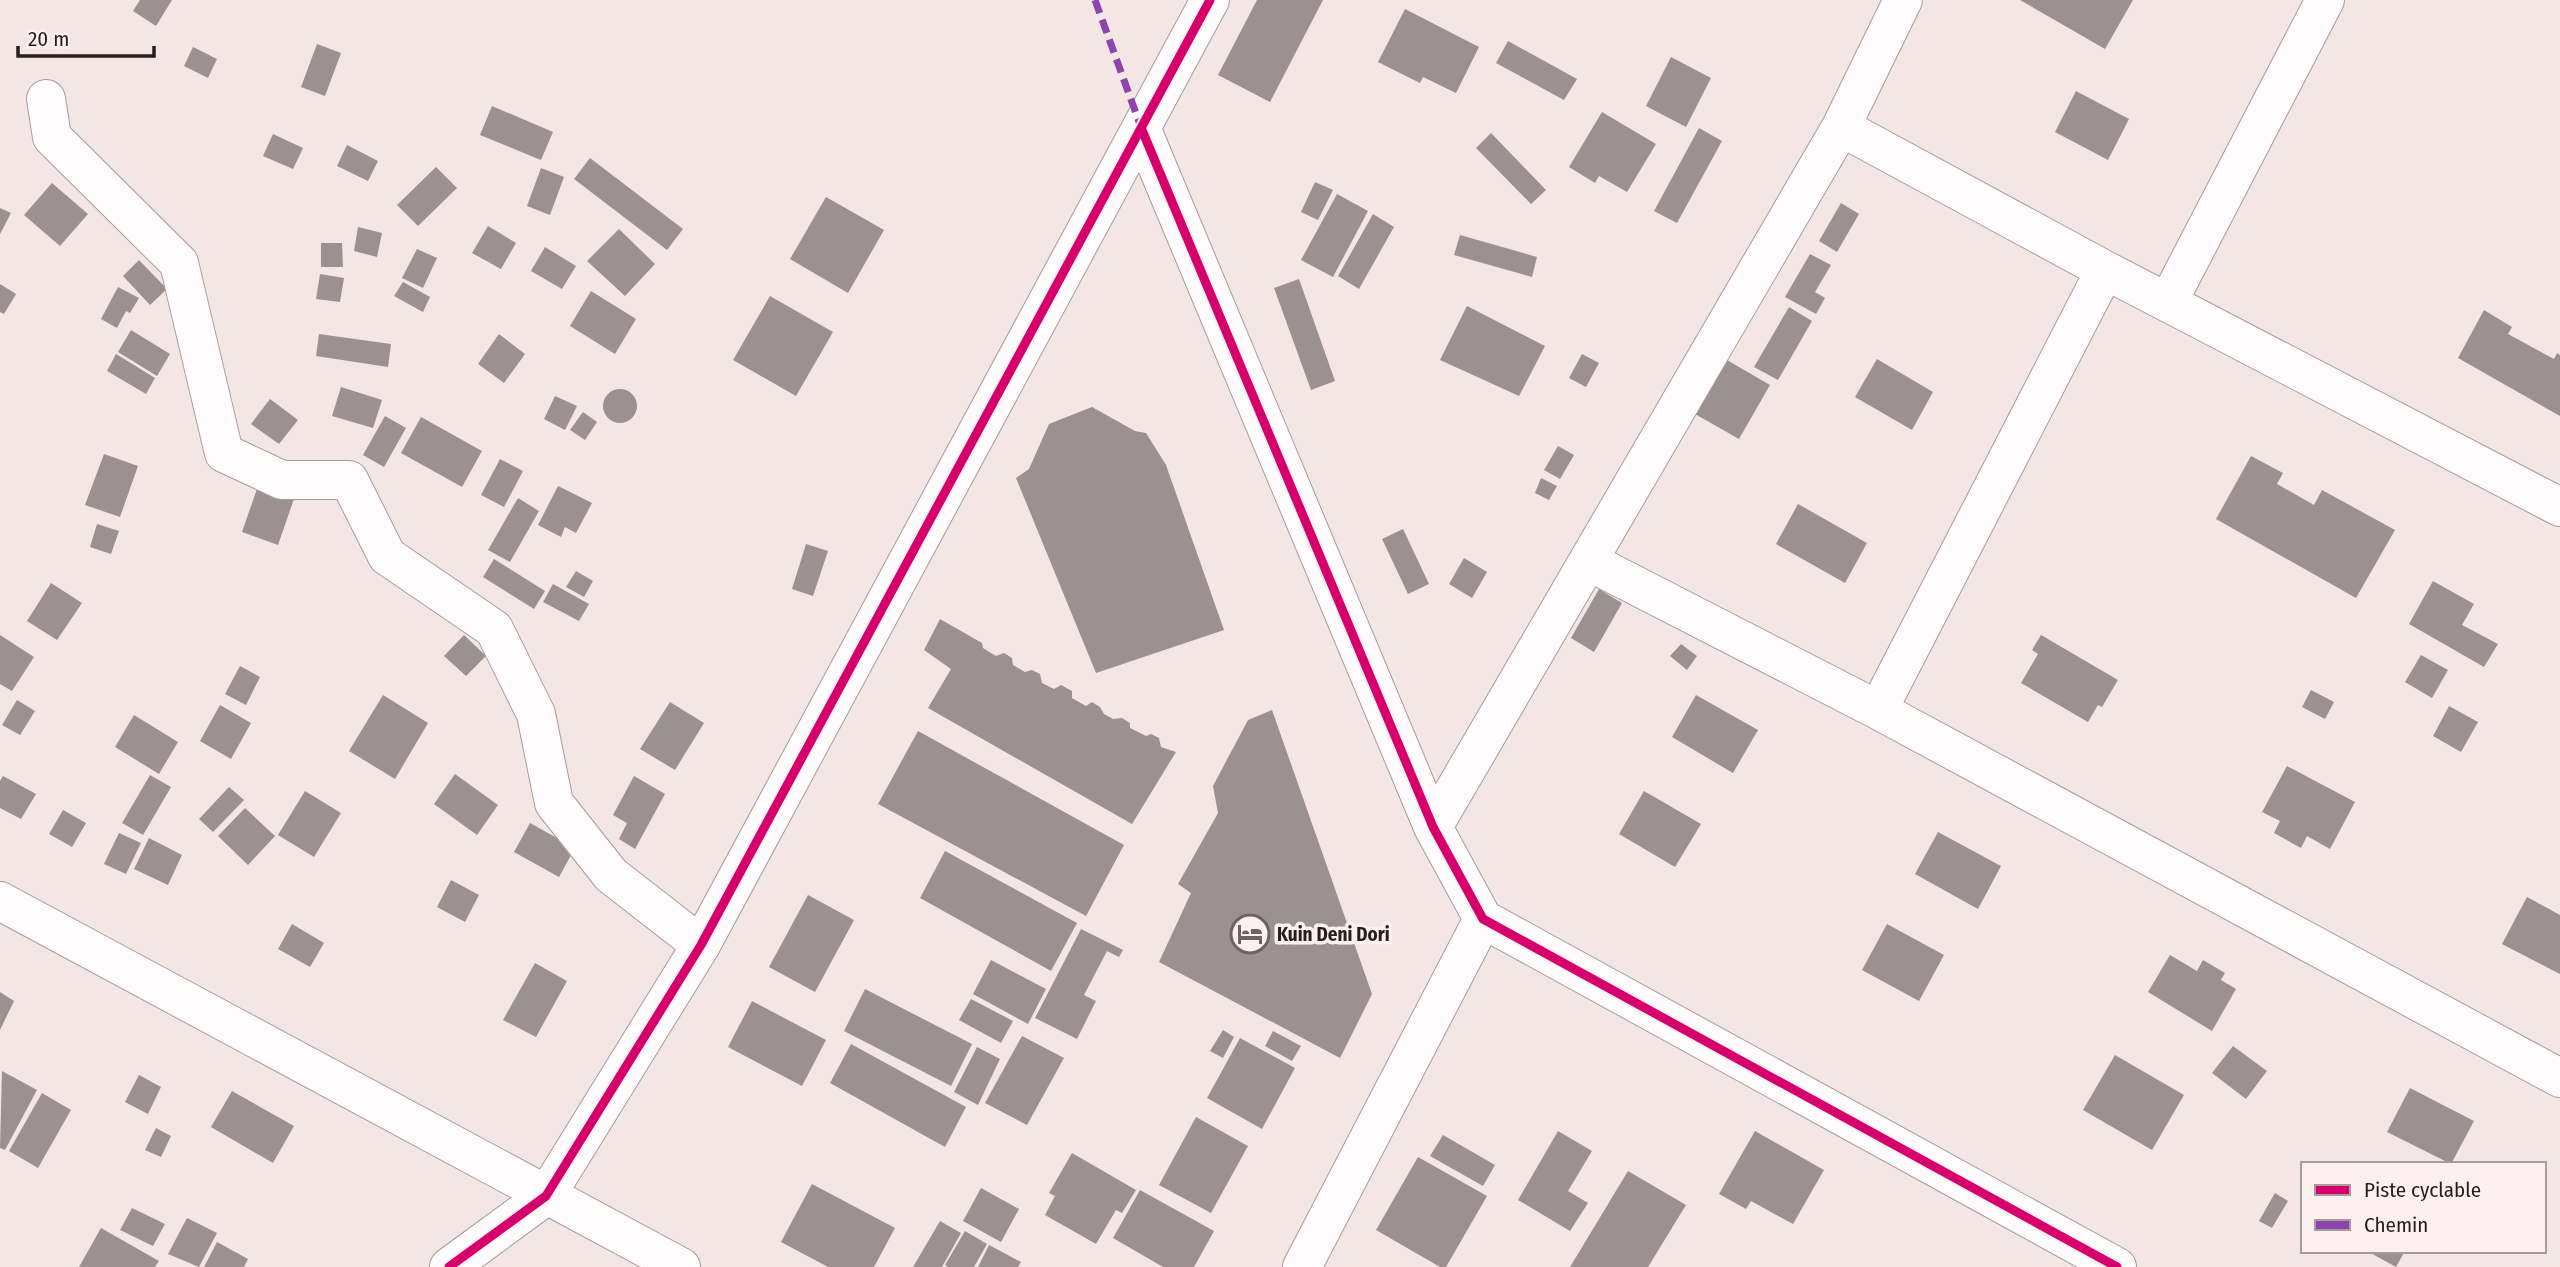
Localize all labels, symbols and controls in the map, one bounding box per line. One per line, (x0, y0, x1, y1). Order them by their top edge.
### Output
scale bar (18, 14, 154, 58)
text: 20 m (28, 26, 69, 52)
hotel icon: Kuin Deni Dori (1229, 913, 1271, 955)
place label: Kuin Deni Dori (1277, 923, 1390, 946)
legend (2301, 1162, 2546, 1253)
text: Piste cyclable (2364, 1177, 2481, 1203)
text: Chemin (2364, 1212, 2428, 1238)

